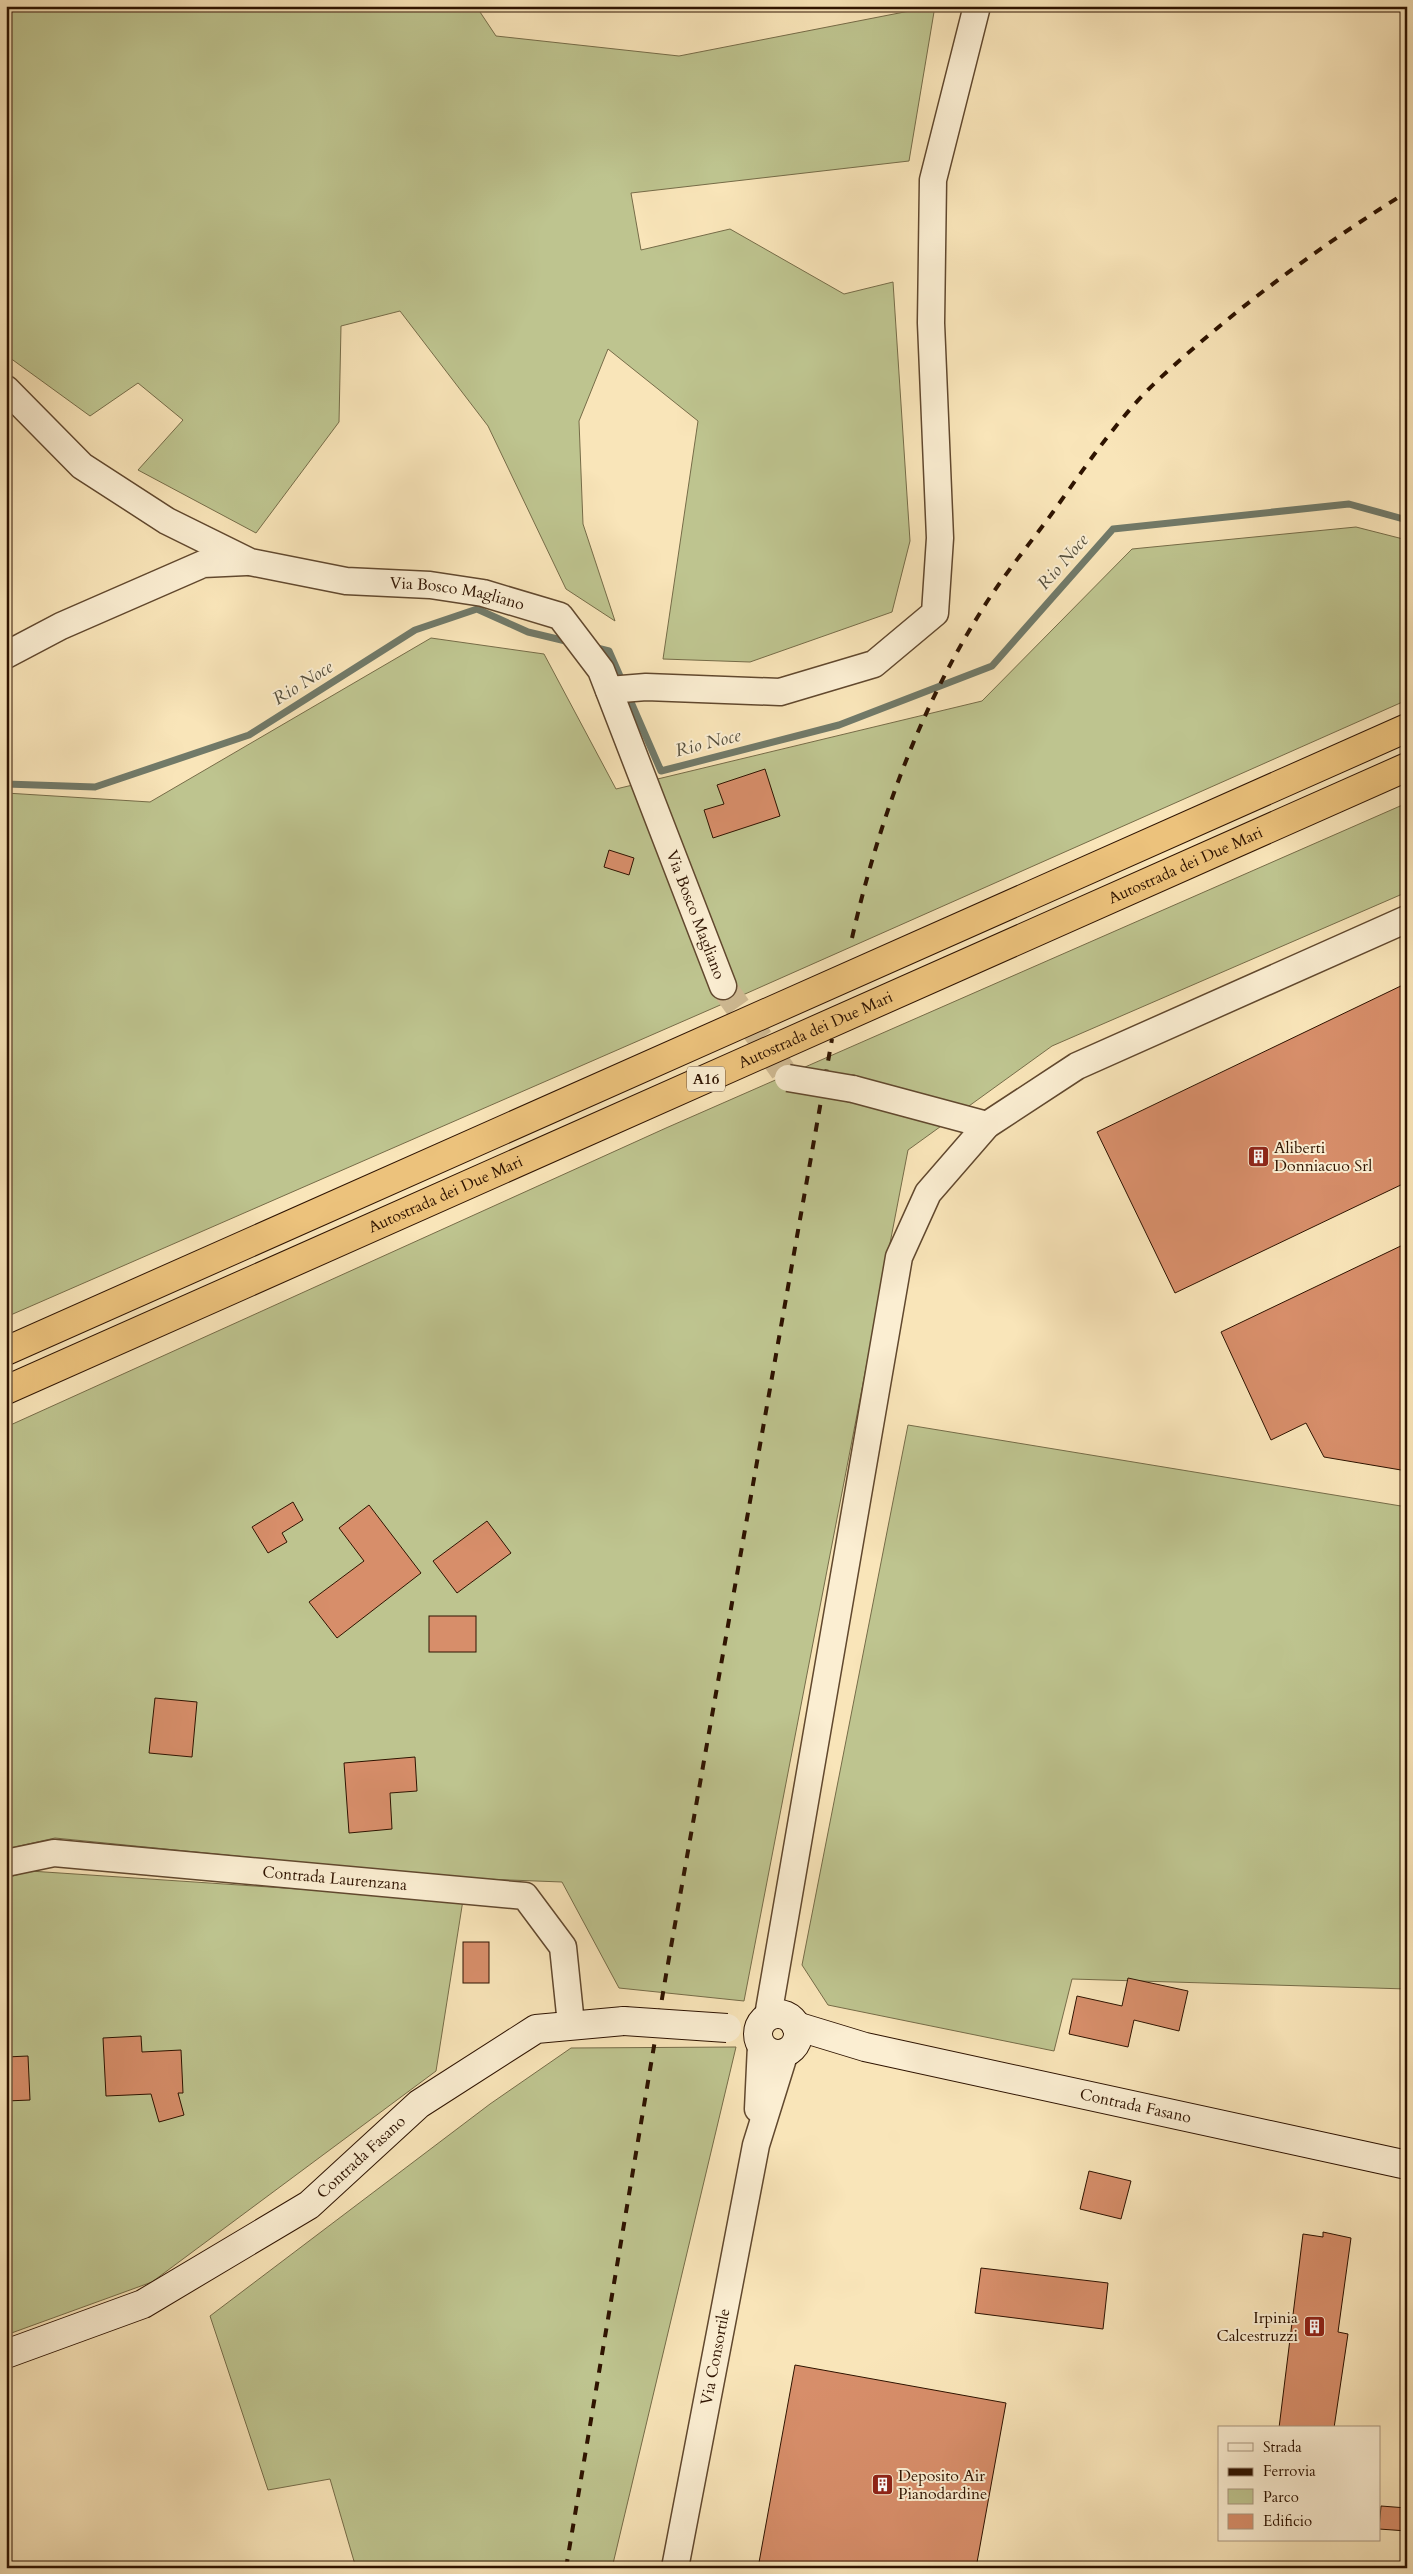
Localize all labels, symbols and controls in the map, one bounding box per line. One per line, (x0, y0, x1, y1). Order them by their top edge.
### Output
water label: Rio Noce (1032, 528, 1095, 595)
street label: Via Bosco Magliano (389, 572, 528, 616)
water label: Rio Noce (268, 654, 339, 711)
water label: Rio Noce (673, 723, 744, 763)
street label: Autostrada dei Due Mari (1105, 821, 1267, 909)
street label: Via Bosco Magliano (661, 847, 730, 983)
street label: Autostrada dei Due Mari (735, 986, 897, 1074)
road number: A16 (687, 1066, 725, 1092)
place label: Aliberti Donniacuo Srl (1274, 1137, 1372, 1177)
building icon: Aliberti Donniacuo Srl (1246, 1145, 1270, 1169)
street label: Autostrada dei Due Mari (365, 1150, 527, 1239)
street label: Contrada Laurenzana (261, 1861, 408, 1896)
street label: Contrada Fasano (1078, 2083, 1194, 2129)
street label: Contrada Fasano (312, 2110, 411, 2204)
street label: Via Consortile (695, 2307, 735, 2407)
place label: Irpinia Calcestruzzi (1216, 2307, 1298, 2347)
building icon: Irpinia Calcestruzzi (1302, 2315, 1326, 2339)
legend (1218, 2426, 1380, 2542)
text: Strada (1263, 2437, 1302, 2457)
text: Ferrovia (1263, 2461, 1316, 2481)
place label: Deposito Air Pianodardine (898, 2465, 987, 2505)
building icon: Deposito Air Pianodardine (870, 2473, 894, 2497)
text: Parco (1263, 2487, 1299, 2507)
text: Edificio (1263, 2511, 1312, 2531)

